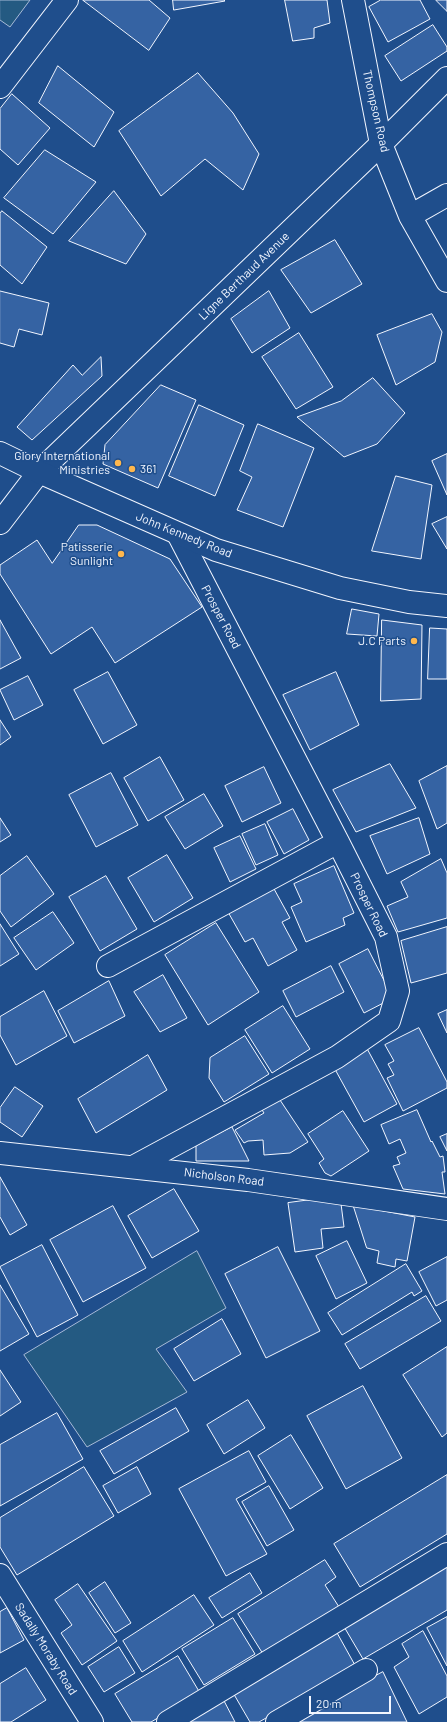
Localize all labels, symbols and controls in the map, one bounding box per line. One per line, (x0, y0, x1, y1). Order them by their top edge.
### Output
street label: Thompson Road (360, 68, 392, 154)
street label: Ligne Berthaud Avenue (196, 229, 292, 323)
place label: Glory International Ministries (14, 449, 110, 477)
marker: Glory International Ministries (113, 458, 123, 468)
place label: 361 (140, 462, 156, 476)
marker: 361 (127, 464, 137, 474)
street label: John Kennedy Road (134, 509, 234, 561)
place label: Patisserie Sunlight (61, 540, 113, 568)
marker: Patisserie Sunlight (116, 549, 126, 559)
street label: Prosper Road (198, 583, 244, 651)
place label: J.C Parts (358, 634, 406, 648)
marker: J.C Parts (409, 636, 419, 646)
street label: Prosper Road (347, 870, 391, 940)
street label: Nicholson Road (183, 1165, 265, 1189)
street label: Sadally Moraby Road (12, 1600, 80, 1698)
scale bar (311, 1688, 393, 1714)
text: 20 m (316, 1696, 342, 1710)

